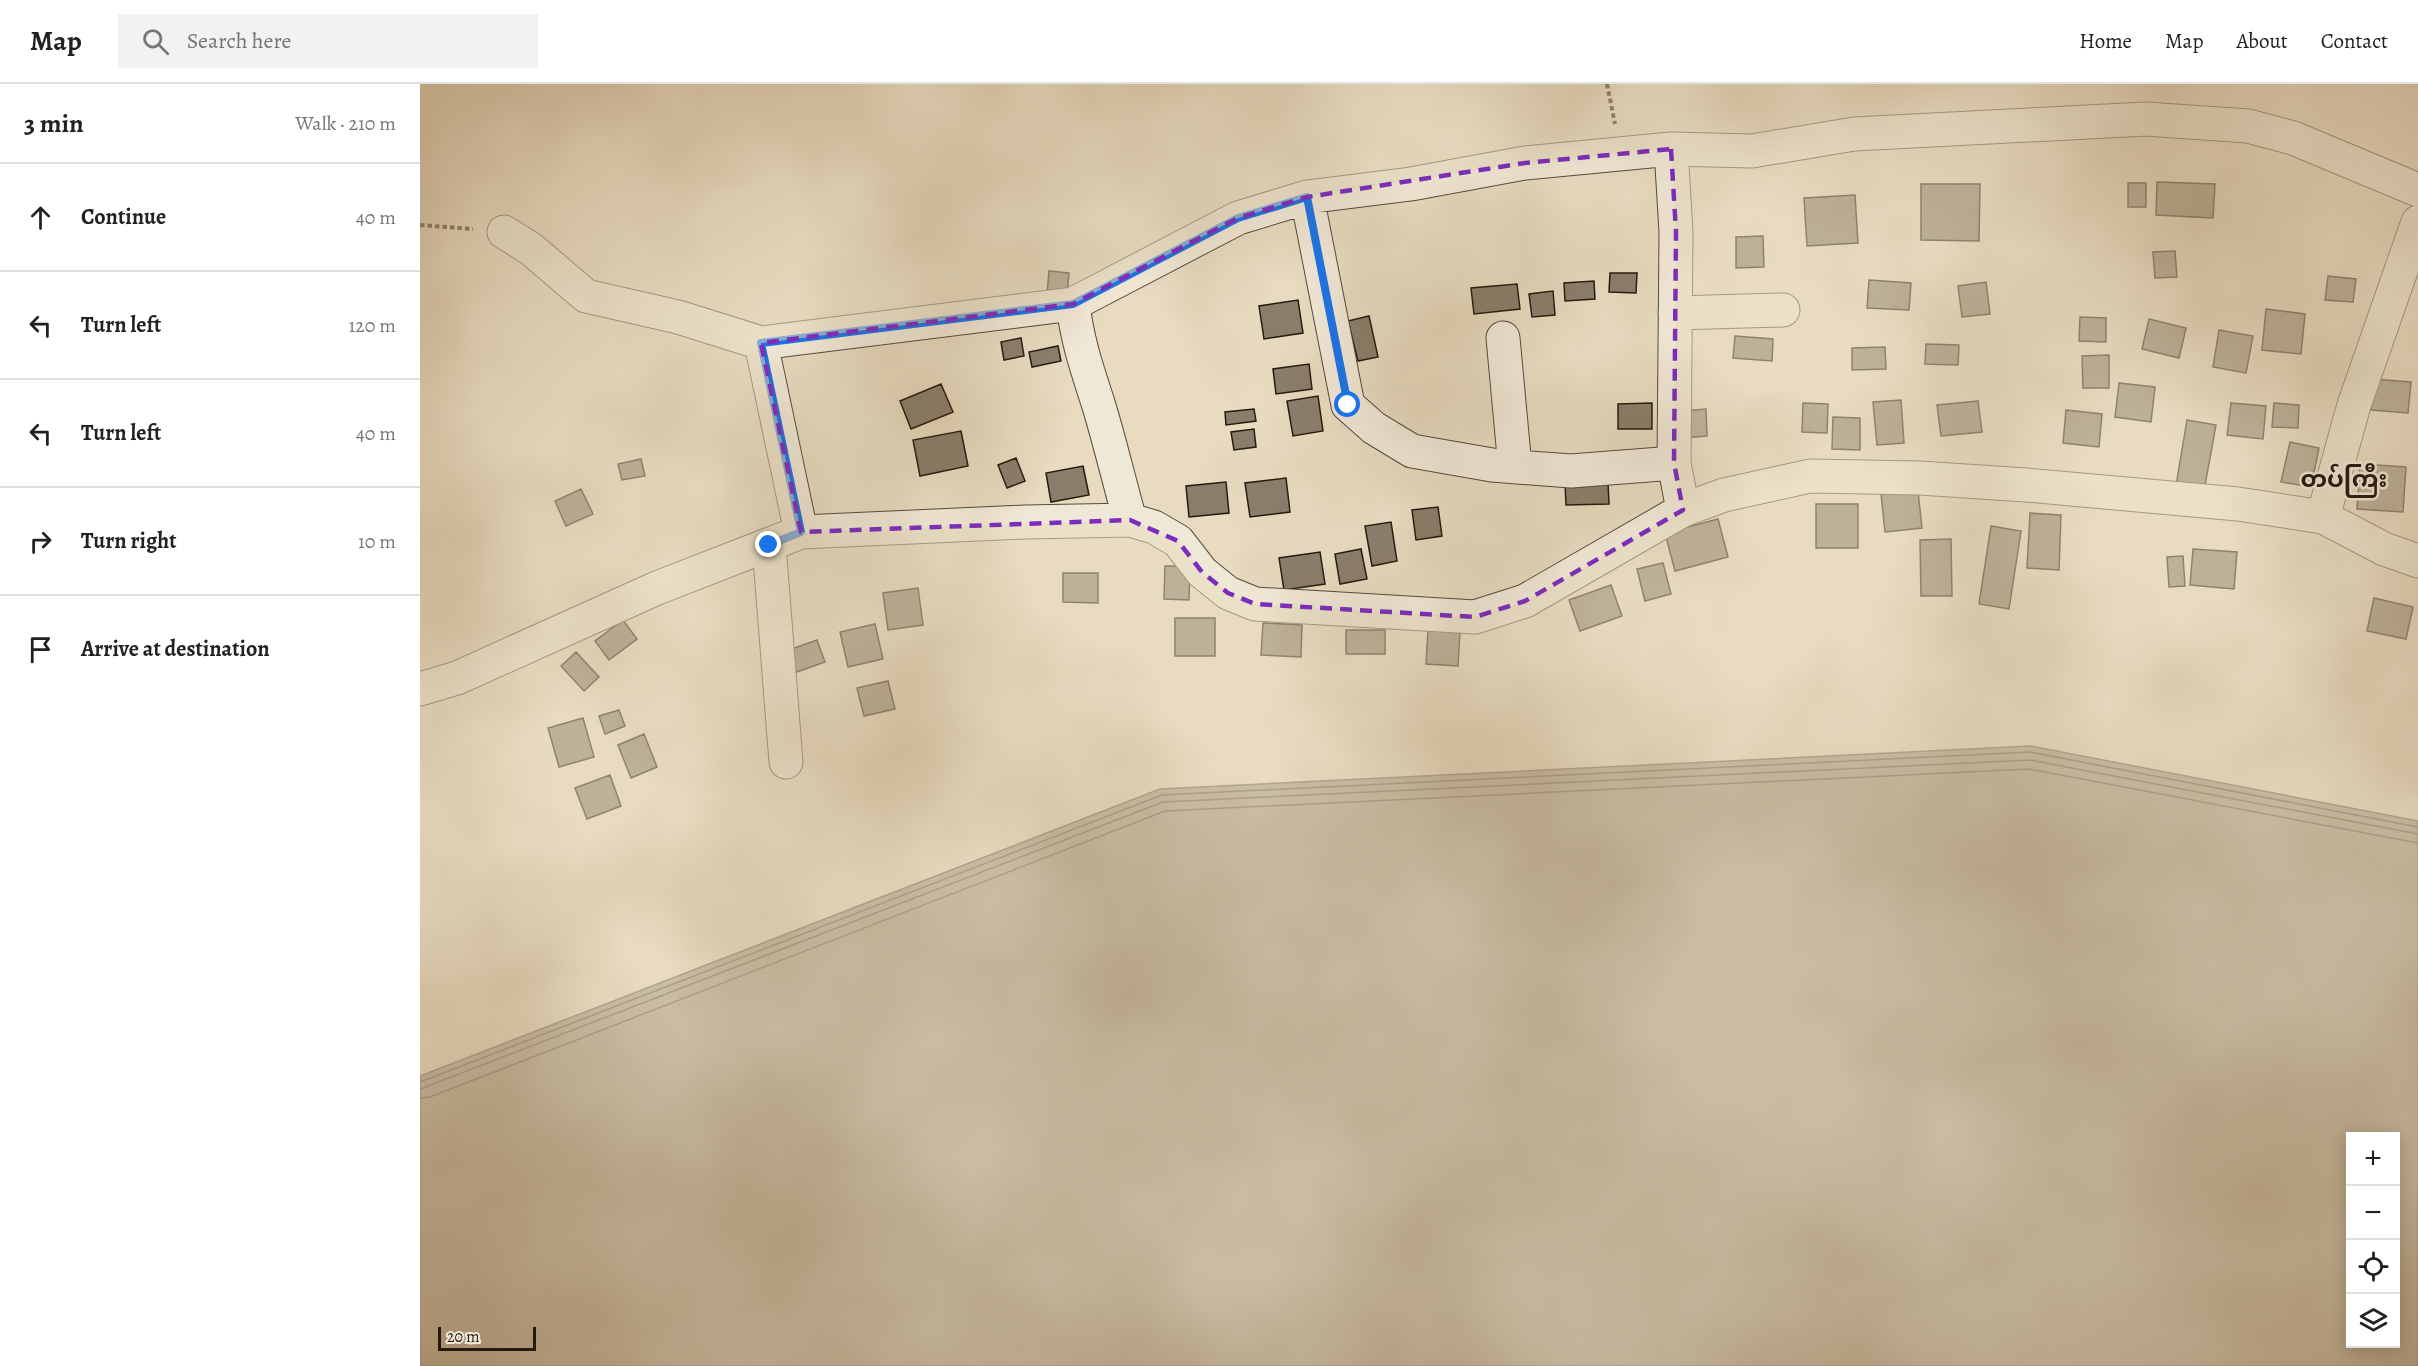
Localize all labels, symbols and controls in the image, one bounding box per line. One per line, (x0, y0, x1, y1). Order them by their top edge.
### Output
search box (118, 14, 538, 68)
text: Map (30, 22, 82, 60)
icon: search (139, 25, 172, 58)
text: Search here (187, 26, 291, 56)
text: Home (2079, 27, 2132, 55)
text: Map (2165, 27, 2203, 55)
text: About (2236, 27, 2288, 55)
text: Contact (2321, 27, 2388, 55)
text: 3 min (24, 106, 84, 141)
text: Walk · 210 m (295, 110, 396, 137)
icon: ahead (24, 201, 57, 234)
text: Continue (81, 202, 166, 232)
text: 40 m (356, 204, 396, 231)
icon: left (24, 309, 57, 342)
text: Turn left (81, 310, 161, 340)
text: 120 m (348, 312, 396, 339)
route start (1334, 391, 1360, 417)
icon: left (24, 417, 57, 450)
text: Turn left (81, 418, 161, 448)
text: 40 m (356, 420, 396, 447)
district label: တပ်ကြီး (2300, 463, 2388, 498)
icon: right (24, 525, 57, 558)
text: Turn right (81, 526, 177, 556)
text: 10 m (358, 528, 396, 555)
route end (755, 531, 781, 557)
icon: arrive (24, 633, 57, 666)
text: Arrive at destination (81, 634, 270, 664)
map controls (2346, 1132, 2400, 1348)
button: + (2346, 1132, 2400, 1186)
button: − (2346, 1186, 2400, 1240)
button: locate (2346, 1240, 2400, 1294)
button: layers (2346, 1294, 2400, 1348)
scale bar (438, 1324, 536, 1352)
text: 20 m (447, 1326, 480, 1348)

